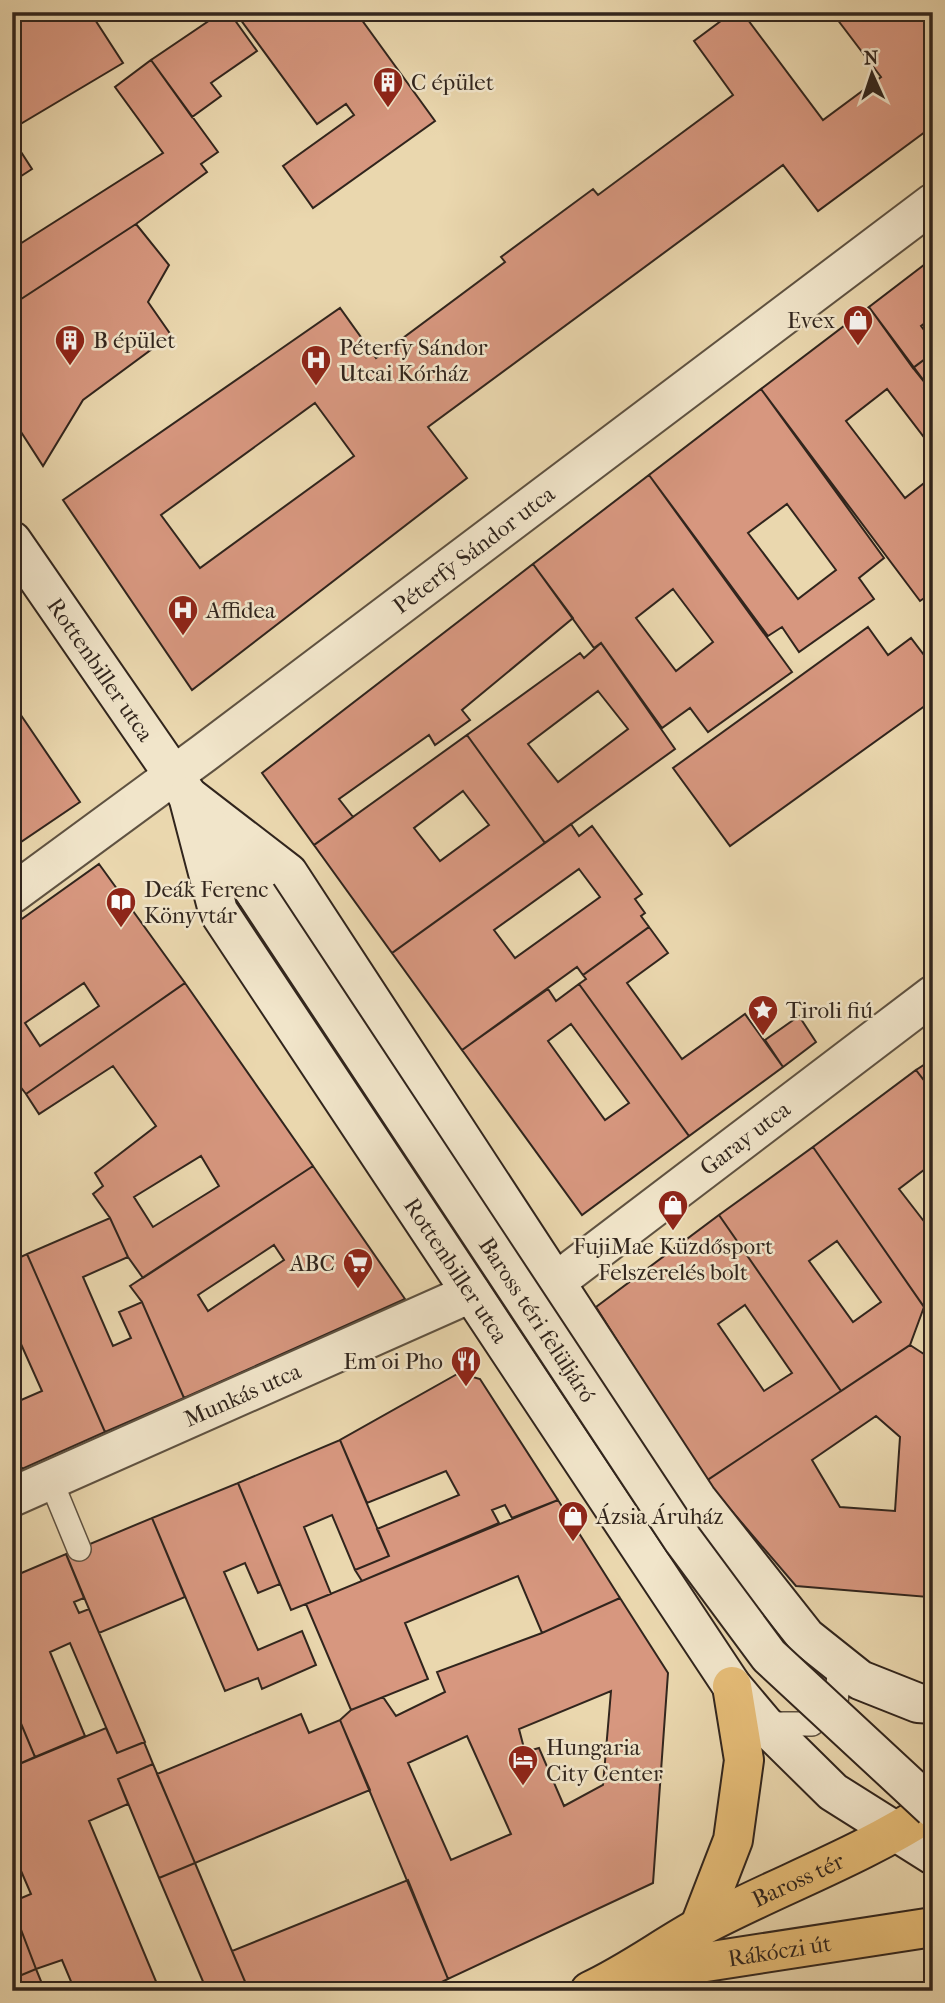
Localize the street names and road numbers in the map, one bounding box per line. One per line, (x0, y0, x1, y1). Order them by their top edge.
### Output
street label: Péterfy Sándor utca (388, 480, 560, 619)
street label: Rottenbiller utca (42, 592, 160, 747)
street label: Garay utca (694, 1095, 796, 1181)
street label: Rottenbiller utca (399, 1193, 514, 1348)
street label: Baross téri felüljáró (473, 1232, 602, 1407)
street label: Munkás utca (180, 1357, 305, 1432)
street label: Baross tér (748, 1847, 848, 1913)
street label: Rákóczi út (726, 1929, 833, 1972)

